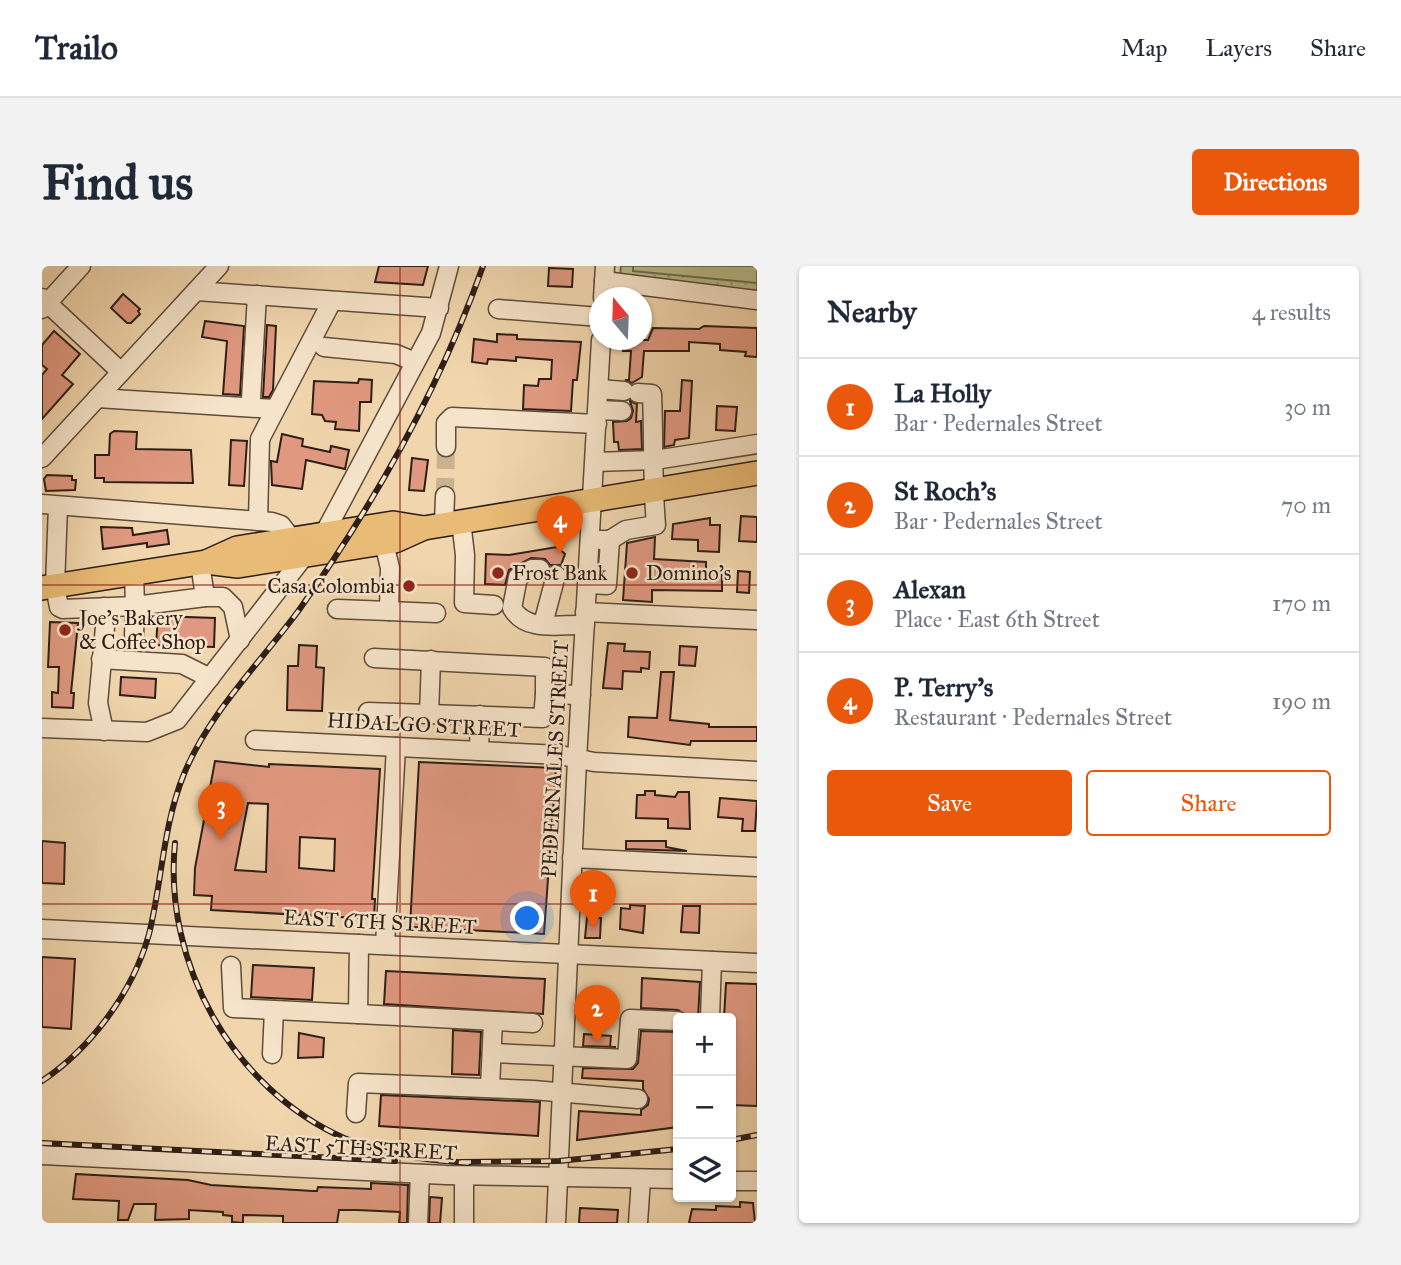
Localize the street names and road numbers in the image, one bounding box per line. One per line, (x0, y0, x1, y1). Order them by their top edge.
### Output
street label: PEDERNALES STREET (536, 640, 574, 878)
street label: HIDALGO STREET (326, 707, 522, 743)
street label: EAST 6TH STREET (283, 904, 477, 940)
street label: EAST 5TH STREET (264, 1130, 458, 1166)

